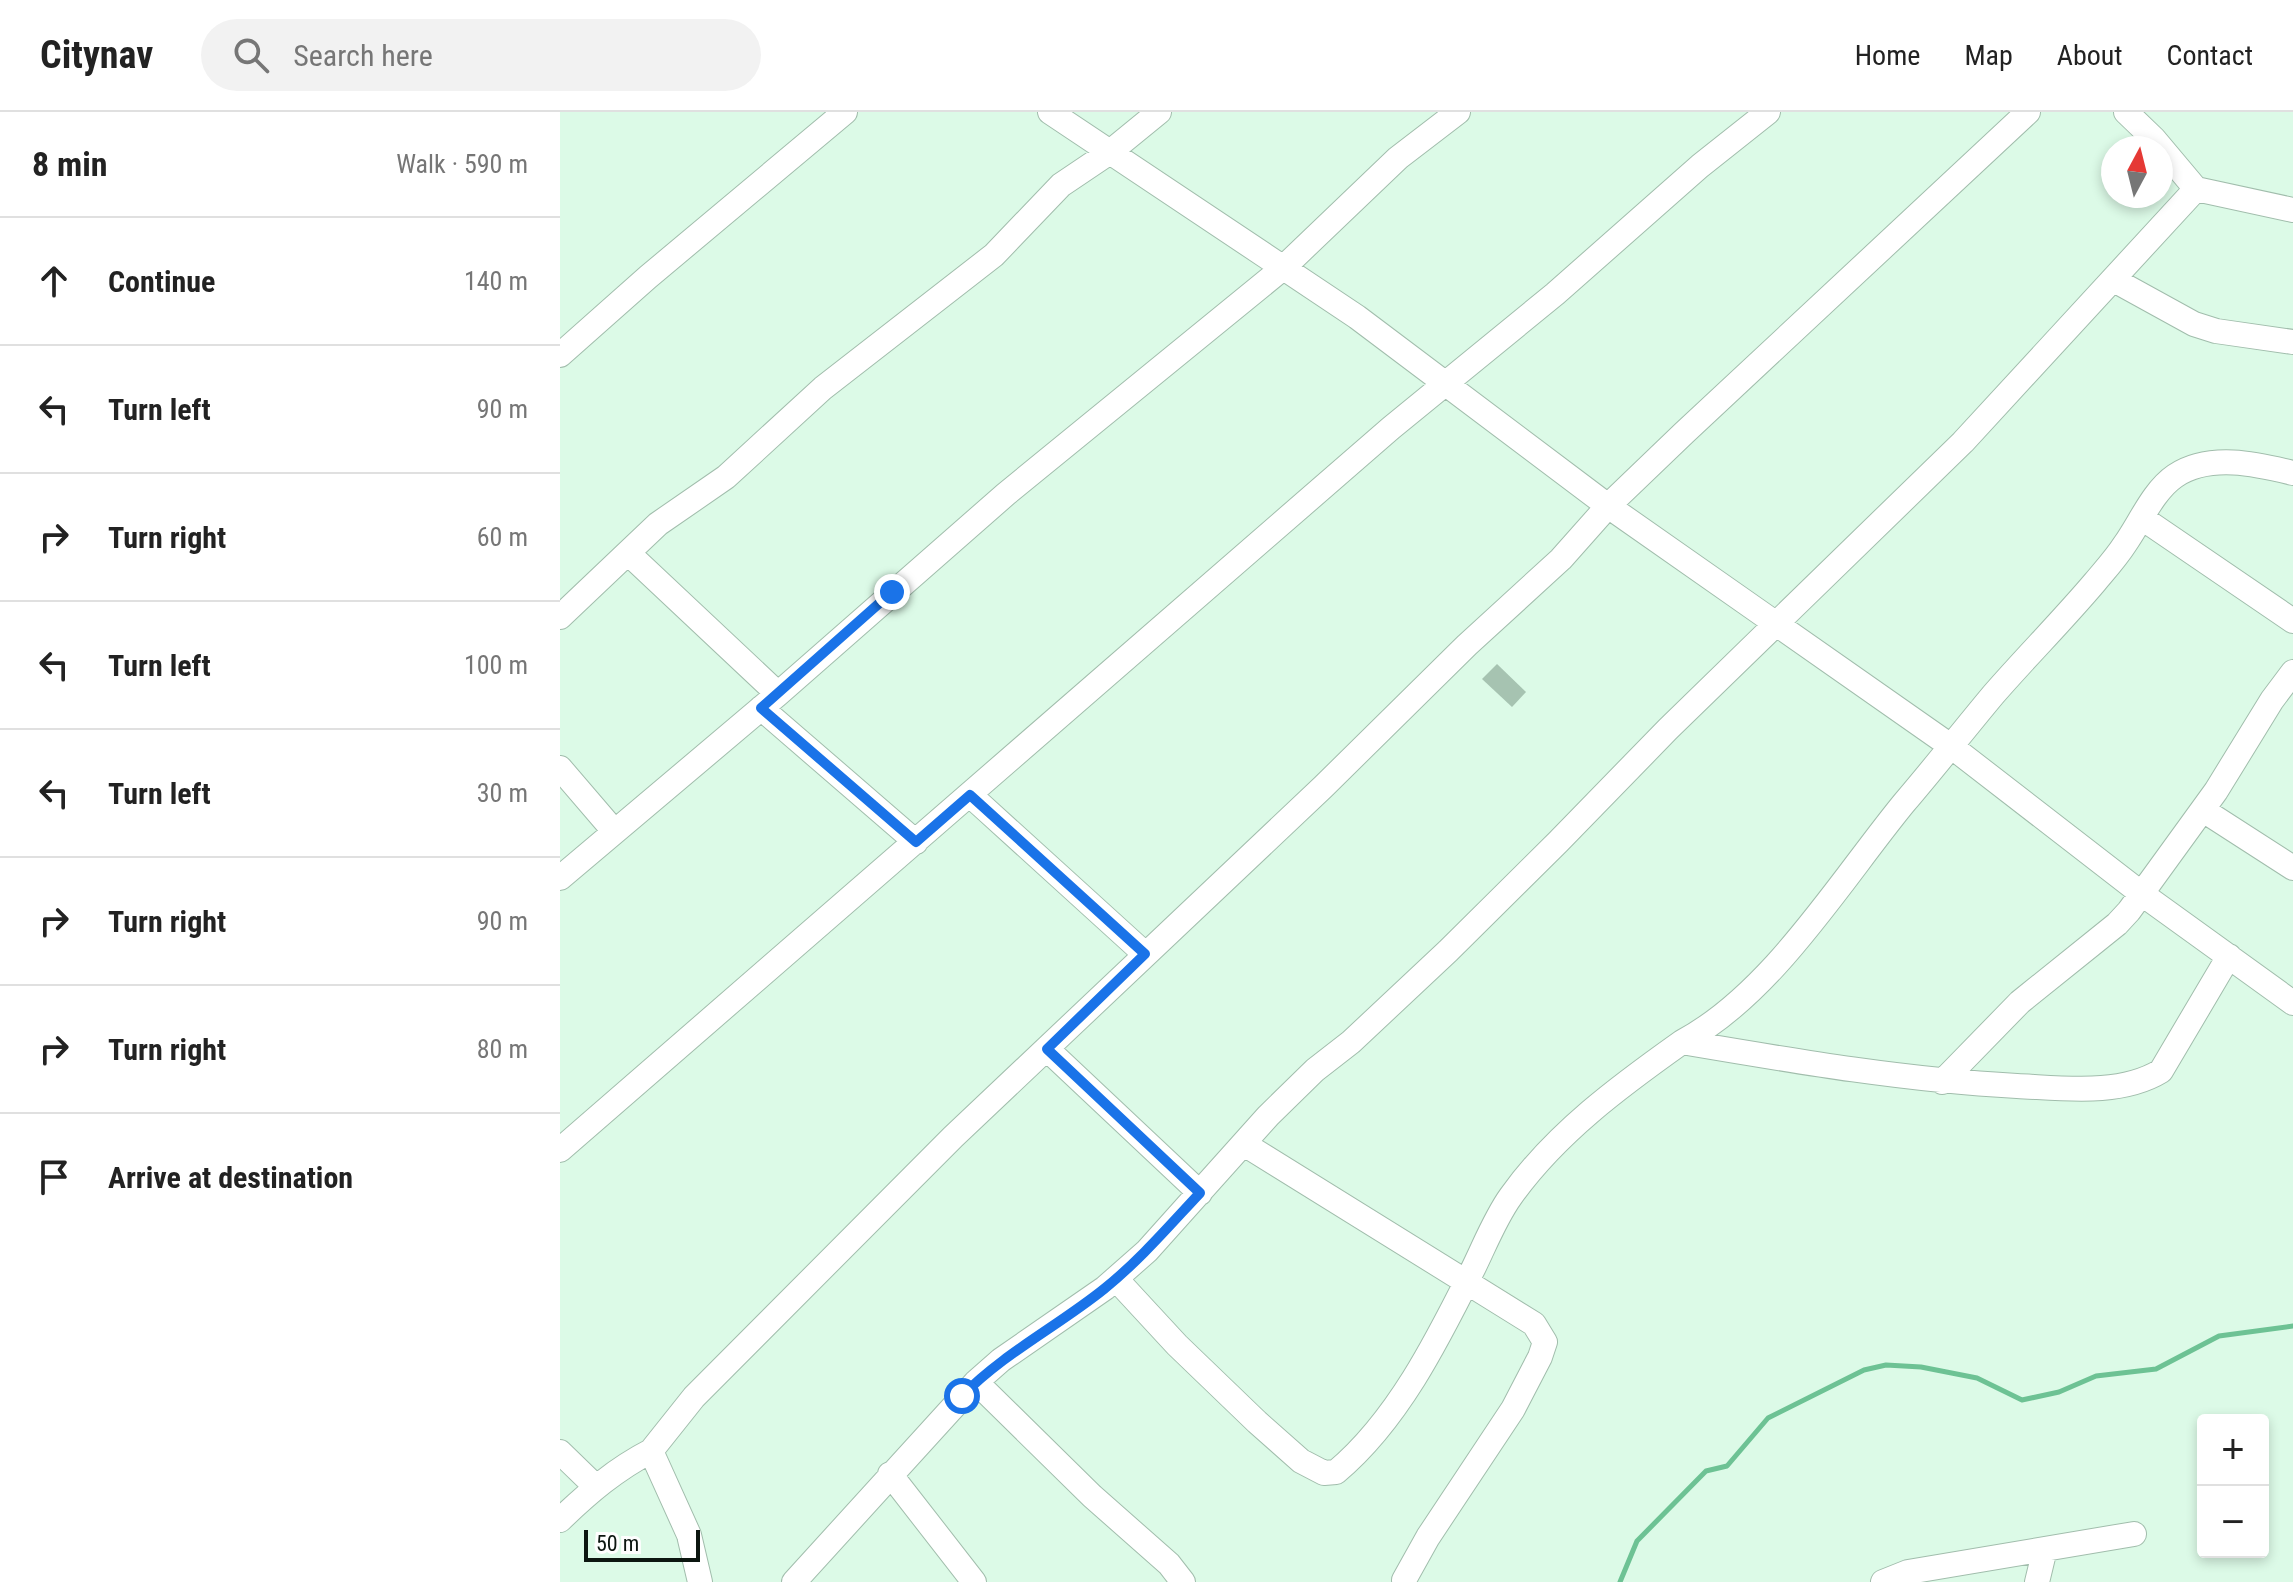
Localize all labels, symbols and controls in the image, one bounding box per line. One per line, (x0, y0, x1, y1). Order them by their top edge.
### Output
search box (201, 19, 761, 91)
text: Citynav (40, 33, 153, 77)
icon: search (229, 33, 273, 77)
text: Search here (293, 38, 433, 73)
text: Home (1855, 39, 1920, 72)
text: Map (1964, 39, 2013, 72)
text: About (2057, 39, 2123, 72)
text: Contact (2167, 39, 2253, 72)
north arrow (2101, 136, 2173, 208)
text: 8 min (32, 144, 108, 184)
text: Walk · 590 m (396, 149, 528, 179)
icon: ahead (32, 259, 76, 303)
text: Continue (108, 264, 215, 299)
text: 140 m (464, 266, 528, 296)
icon: left (32, 387, 76, 431)
text: Turn left (108, 392, 211, 427)
text: 90 m (477, 394, 528, 424)
icon: right (32, 515, 76, 559)
text: Turn right (108, 520, 226, 555)
text: 60 m (477, 522, 528, 552)
route end (874, 574, 910, 610)
icon: left (32, 643, 76, 687)
text: Turn left (108, 648, 211, 683)
text: 100 m (464, 650, 528, 680)
icon: left (32, 771, 76, 815)
text: Turn left (108, 776, 211, 811)
text: 30 m (477, 778, 528, 808)
icon: right (32, 899, 76, 943)
text: Turn right (108, 904, 226, 939)
text: 90 m (477, 906, 528, 936)
icon: right (32, 1027, 76, 1071)
text: Turn right (108, 1032, 226, 1067)
text: 80 m (477, 1034, 528, 1064)
icon: arrive (32, 1155, 76, 1199)
text: Arrive at destination (108, 1160, 353, 1195)
route start (944, 1378, 980, 1414)
map controls (2197, 1414, 2269, 1558)
button: + (2197, 1414, 2269, 1486)
button: − (2197, 1486, 2269, 1558)
scale bar (584, 1526, 700, 1562)
text: 50 m (596, 1531, 639, 1556)

